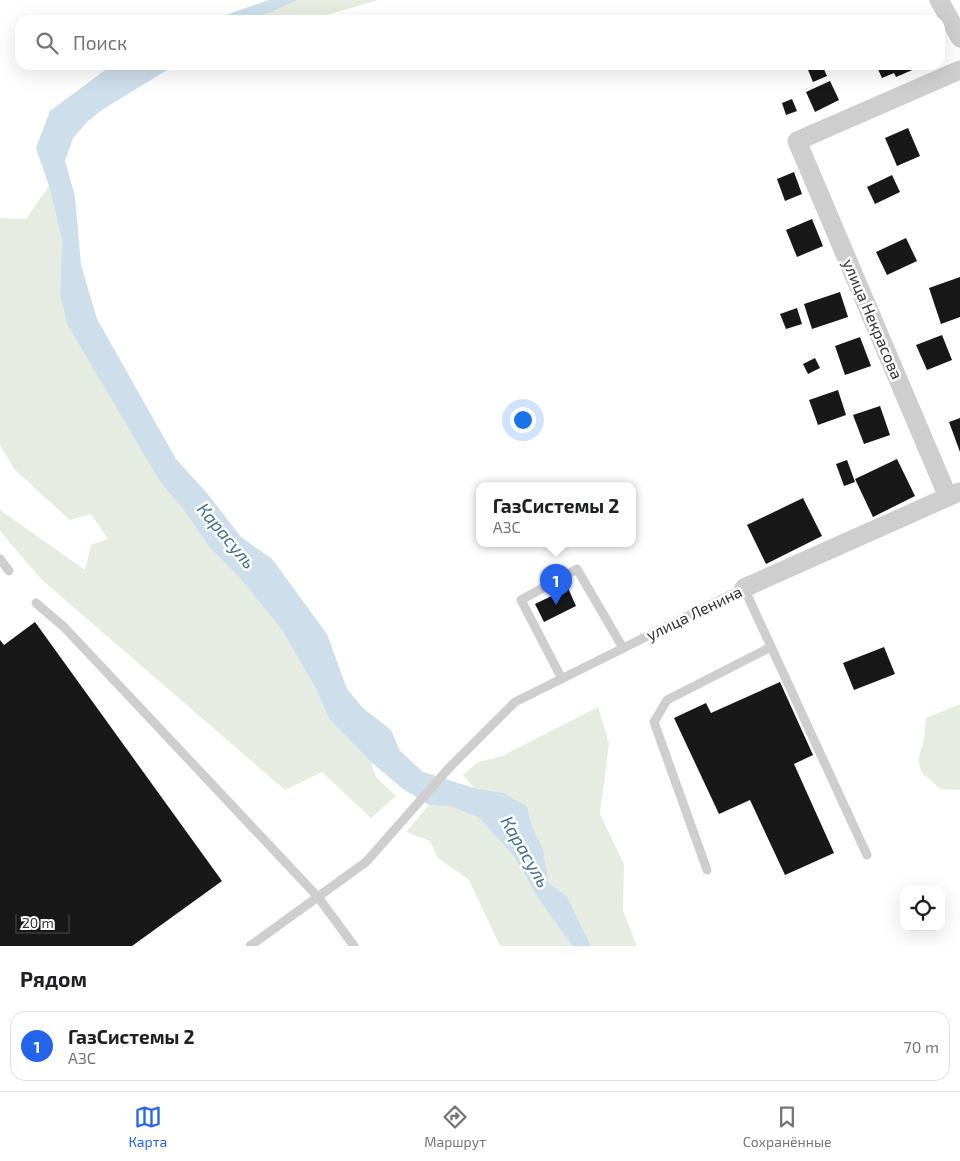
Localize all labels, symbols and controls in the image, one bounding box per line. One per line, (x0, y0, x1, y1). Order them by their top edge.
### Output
search box (15, 15, 945, 70)
icon: search (33, 29, 61, 57)
text: Поиск (73, 31, 127, 54)
street label: улица Некрасова (839, 256, 907, 382)
your location (510, 407, 536, 433)
popup (476, 482, 636, 547)
text: ГазСистемы 2 (493, 494, 619, 517)
water label: Карасуль (193, 498, 261, 573)
text: АЗС (493, 517, 521, 536)
pin: 1 (540, 564, 572, 605)
street label: улица Ленина (643, 581, 745, 645)
water label: Карасуль (497, 812, 555, 891)
map controls (900, 886, 945, 931)
button: locate (900, 886, 945, 931)
scale bar (15, 911, 70, 934)
text: 20 m (22, 914, 54, 931)
text: Рядом (20, 966, 87, 991)
text: ГазСистемы 2 (68, 1025, 195, 1048)
text: 1 (34, 1037, 40, 1056)
text: 70 m (904, 1037, 939, 1056)
text: АЗС (68, 1048, 96, 1067)
tab: Карта (128, 1103, 167, 1150)
tab: Маршрут (424, 1103, 486, 1150)
tab: Сохранённые (743, 1103, 832, 1150)

